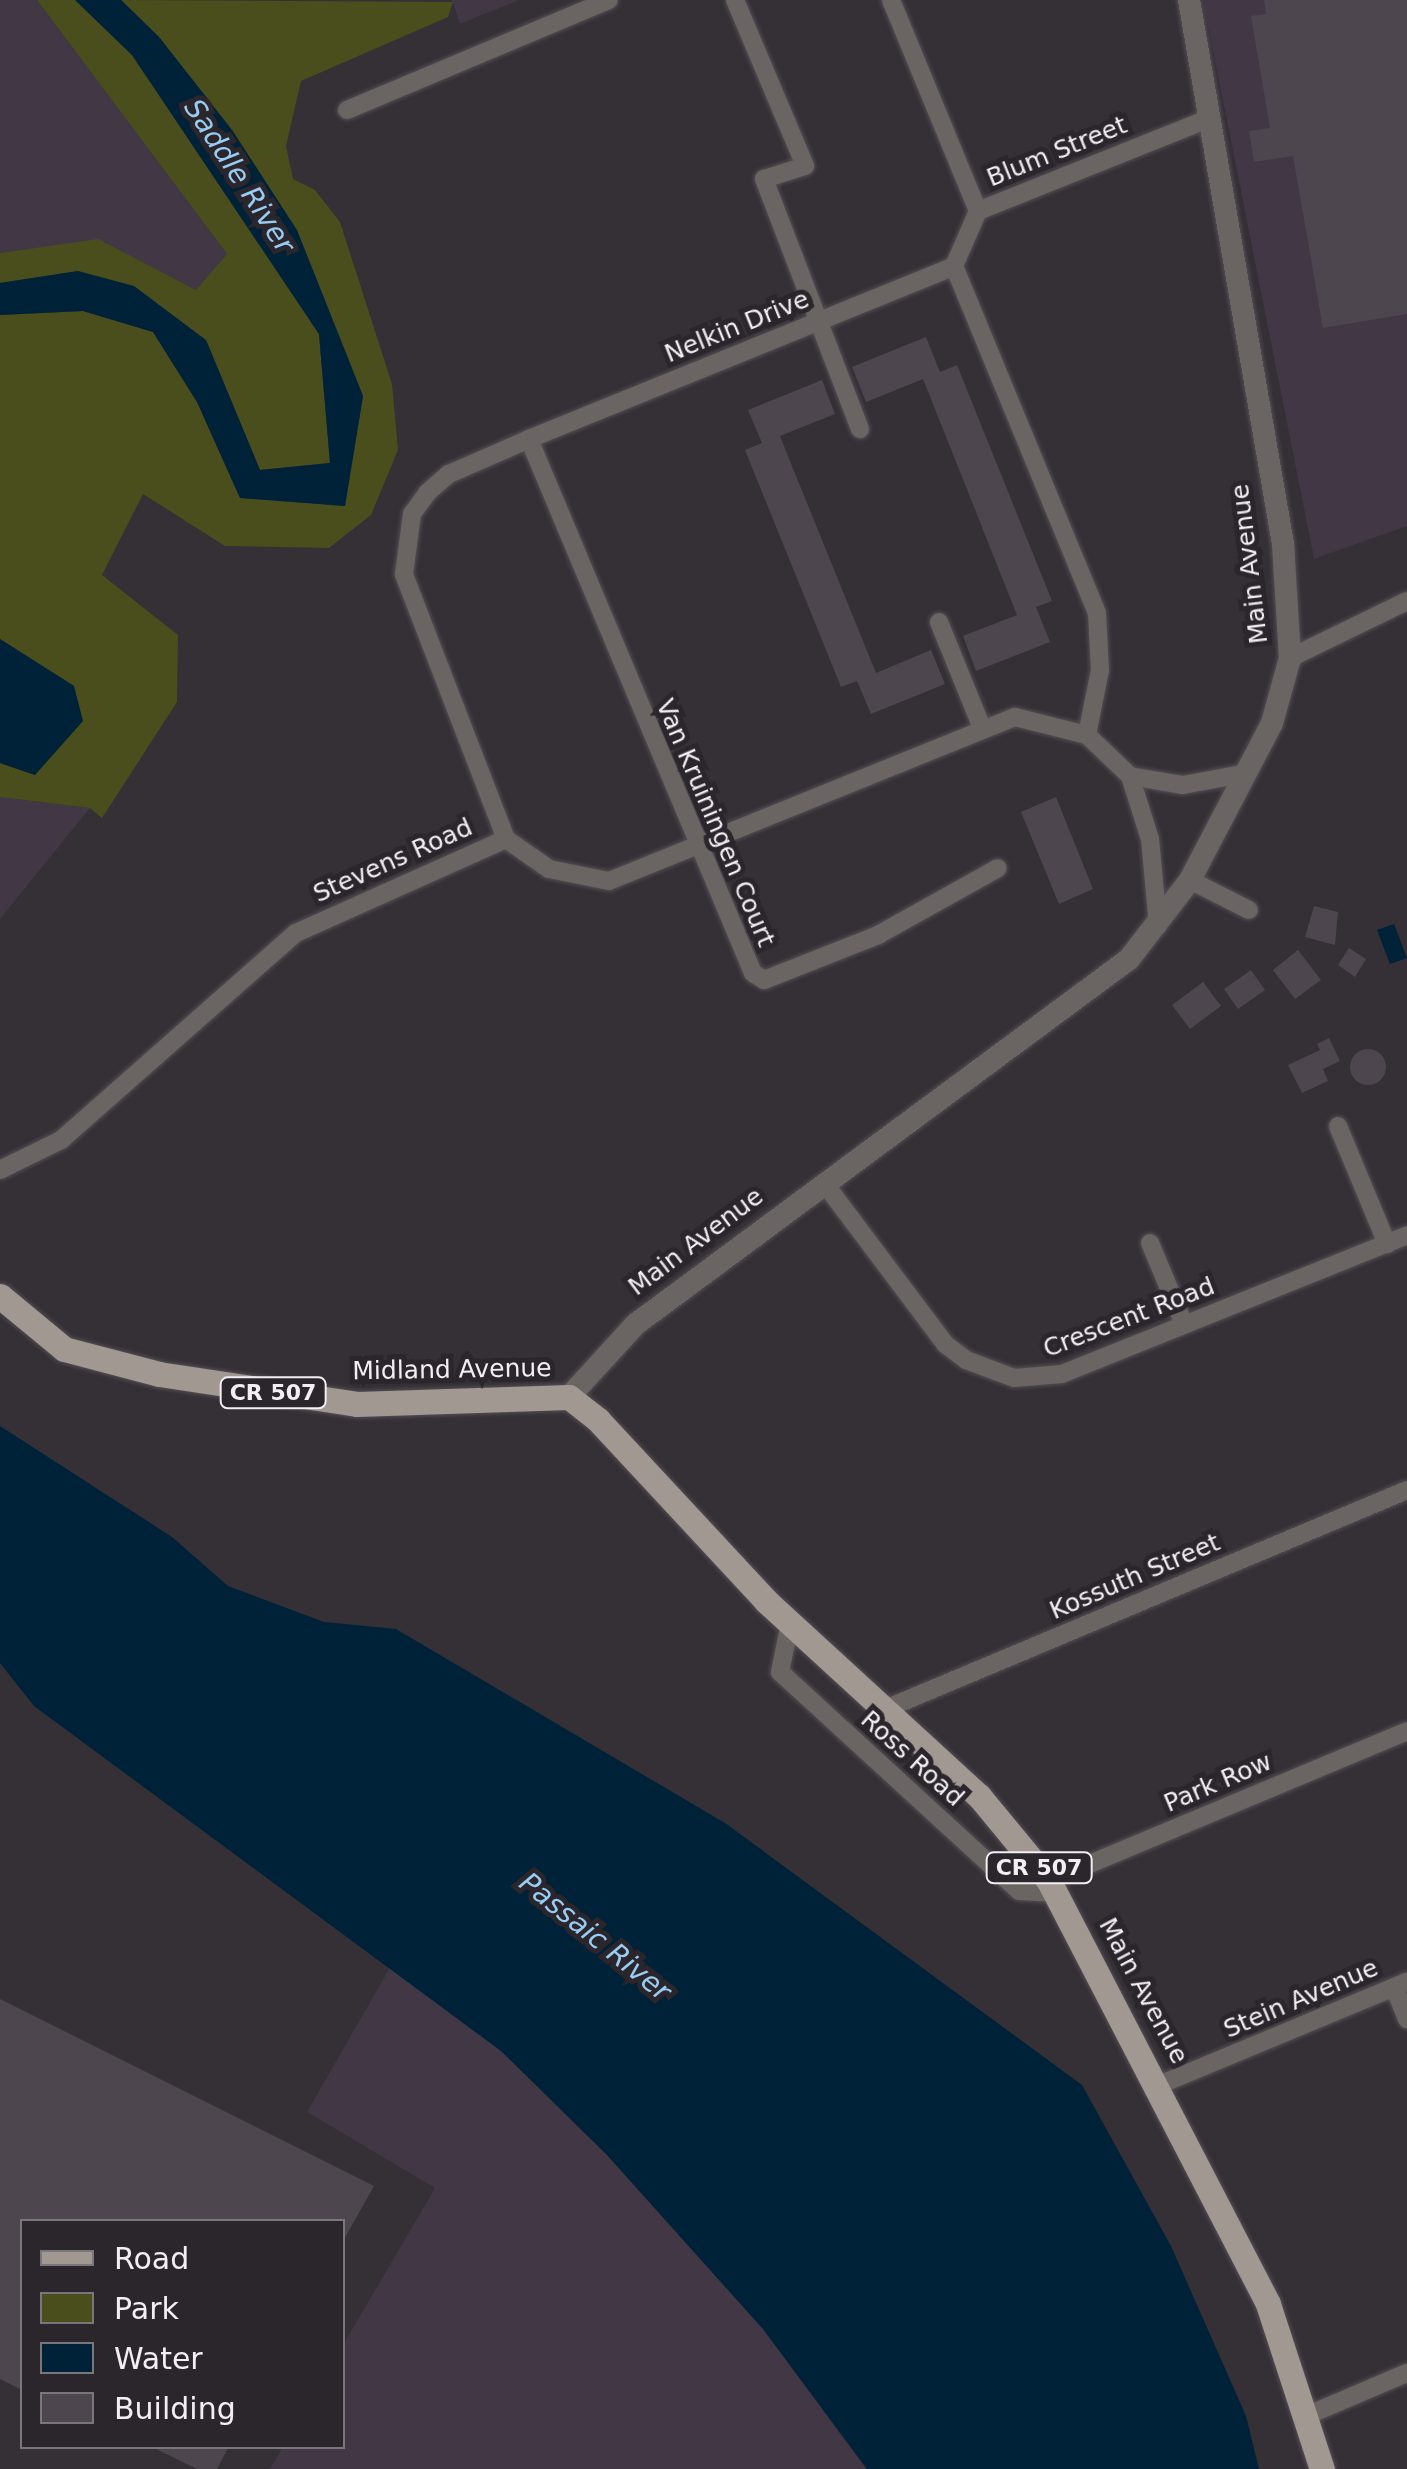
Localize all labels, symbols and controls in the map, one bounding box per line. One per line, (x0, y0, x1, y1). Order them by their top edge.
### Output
water label: Saddle River (177, 93, 301, 259)
street label: Blum Street (983, 110, 1131, 194)
street label: Nelkin Drive (661, 284, 813, 370)
street label: Main Avenue (1225, 483, 1275, 645)
street label: Van Kruiningen Court (649, 695, 781, 951)
street label: Stevens Road (309, 813, 477, 909)
street label: Main Avenue (623, 1182, 769, 1302)
street label: Crescent Road (1039, 1272, 1219, 1364)
street label: Midland Avenue (352, 1353, 552, 1387)
road number: CR 507 (218, 1376, 328, 1410)
street label: Kossuth Street (1045, 1528, 1225, 1626)
street label: Ross Road (854, 1705, 970, 1813)
street label: Park Row (1160, 1747, 1276, 1819)
road number: CR 507 (984, 1851, 1094, 1885)
water label: Passaic River (513, 1866, 677, 2008)
street label: Main Avenue (1092, 1913, 1194, 2069)
street label: Stein Avenue (1219, 1953, 1383, 2045)
legend (20, 2219, 345, 2449)
text: Road (114, 2241, 189, 2276)
text: Park (114, 2291, 179, 2326)
text: Water (114, 2341, 203, 2376)
text: Building (114, 2391, 236, 2426)

